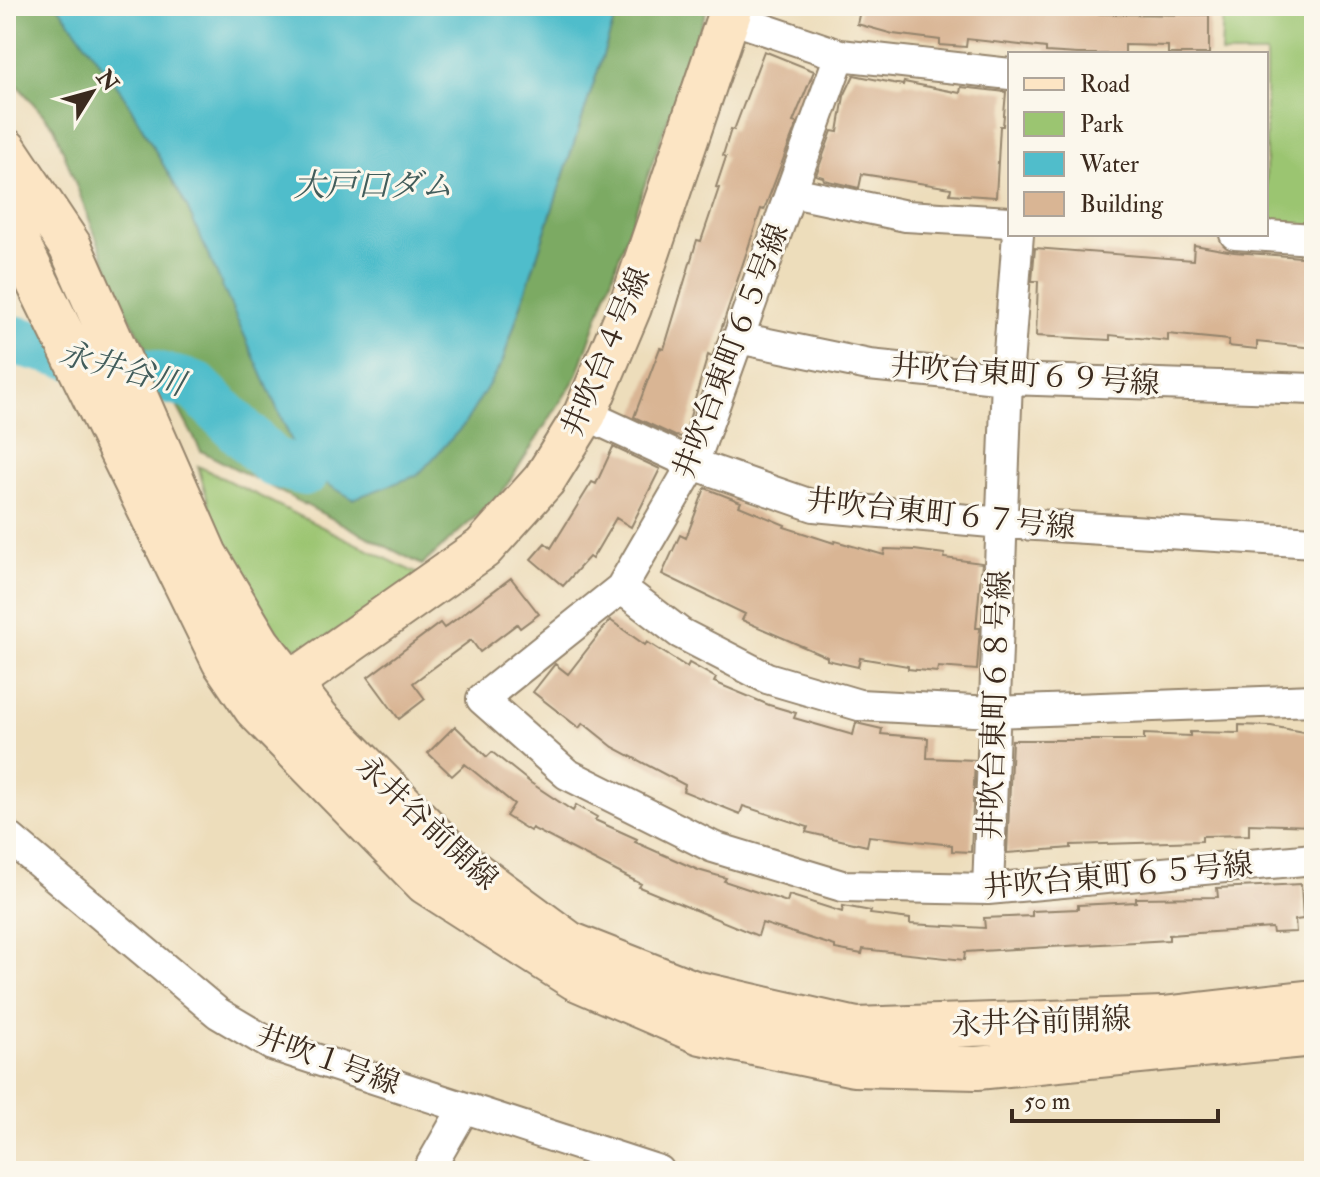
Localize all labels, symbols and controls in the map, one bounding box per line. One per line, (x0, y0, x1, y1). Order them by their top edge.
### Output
north arrow (52, 52, 132, 132)
legend (1008, 52, 1268, 236)
text: N (89, 63, 124, 97)
text: Road (1080, 69, 1130, 100)
text: Park (1080, 109, 1124, 140)
text: Water (1079, 149, 1139, 180)
water label: 大戸口ダム (293, 166, 453, 206)
text: Building (1080, 189, 1164, 220)
street label: 井吹台東町６５号線 (665, 218, 797, 484)
street label: 井吹台４号線 (554, 262, 658, 442)
water label: 永井谷川 (55, 333, 192, 406)
street label: 井吹台東町６９号線 (889, 347, 1161, 403)
street label: 井吹台東町６７号線 (805, 481, 1077, 547)
street label: 井吹台東町６８号線 (972, 569, 1018, 841)
street label: 永井谷前開線 (349, 748, 505, 898)
street label: 井吹台東町６５号線 (982, 846, 1254, 906)
street label: 永井谷前開線 (950, 1000, 1132, 1044)
street label: 井吹１号線 (251, 1017, 405, 1103)
scale bar (1012, 1073, 1218, 1123)
text: 50 m (1024, 1086, 1071, 1117)

